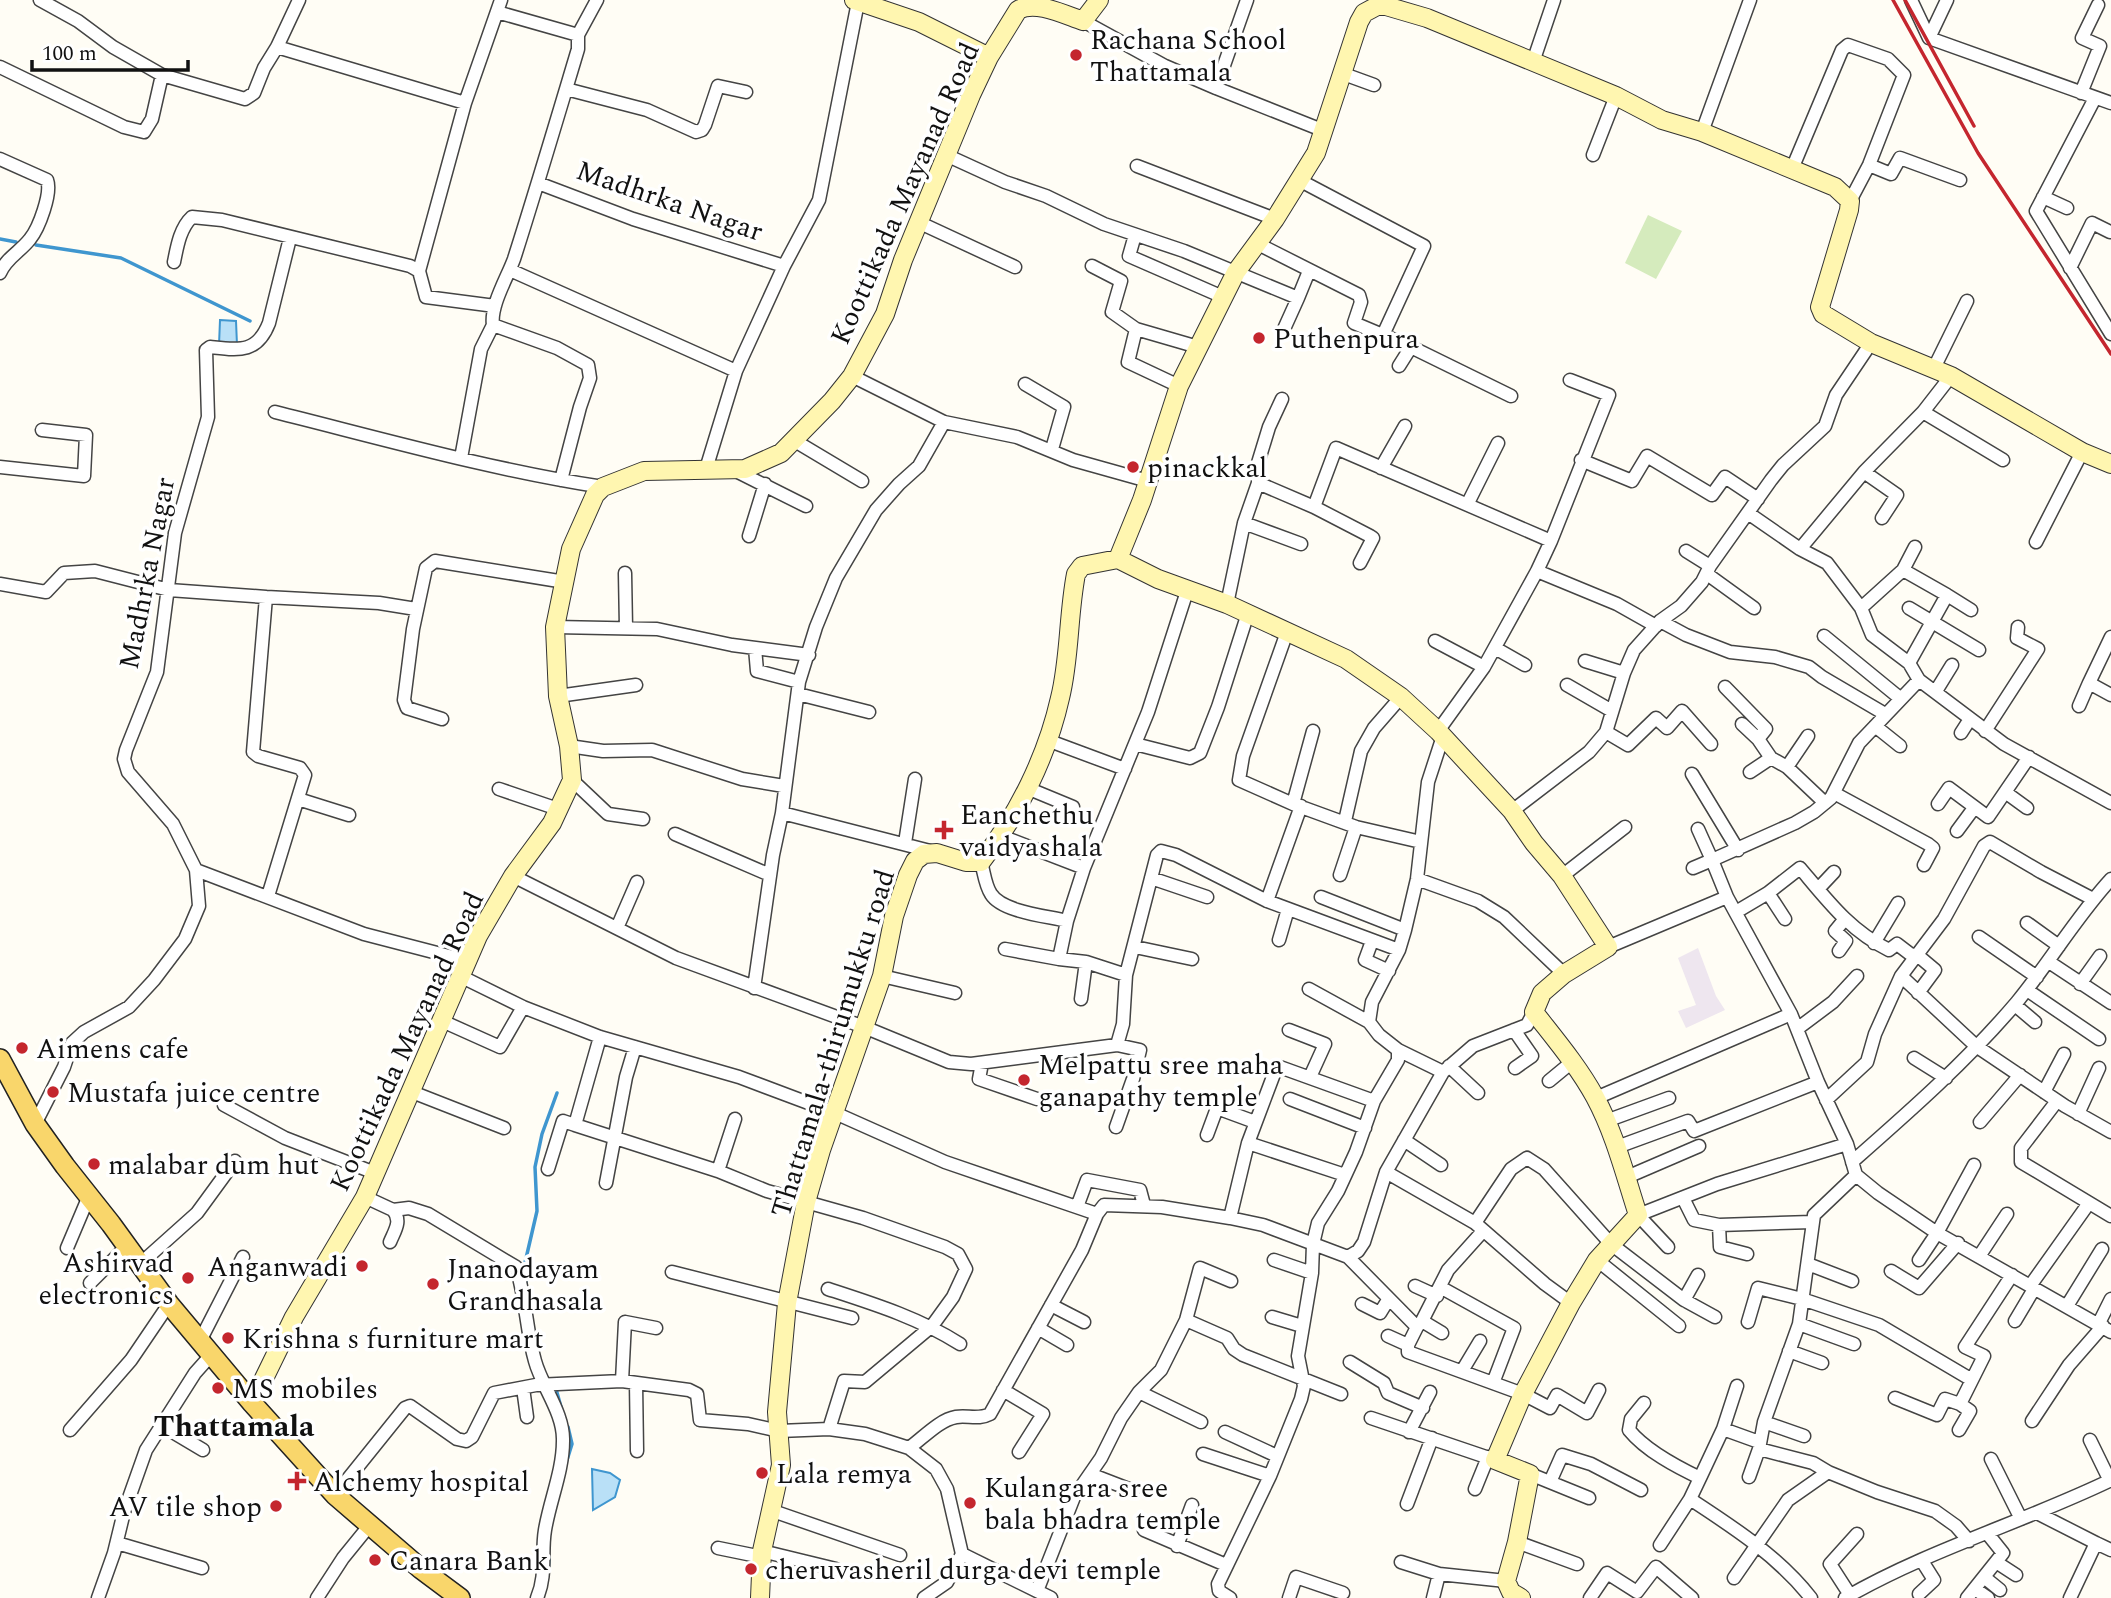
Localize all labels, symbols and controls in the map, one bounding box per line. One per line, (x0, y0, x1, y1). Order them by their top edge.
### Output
place label: Rachana School Thattamala (1090, 19, 1286, 94)
scale bar (32, 28, 187, 72)
street label: Koottikada Mayanad Road (819, 36, 992, 352)
text: 100 m (42, 38, 97, 70)
marker: Rachana School Thattamala (1068, 47, 1084, 63)
street label: Madhrka Nagar (570, 149, 769, 253)
place label: Puthenpura (1273, 318, 1420, 361)
marker: Puthenpura (1251, 330, 1267, 346)
place label: pinackkal (1147, 447, 1267, 490)
marker: pinackkal (1125, 459, 1141, 475)
street label: Madhrka Nagar (108, 473, 187, 673)
place label: Eanchethu vaidyashala (959, 794, 1103, 869)
marker: Eanchethu vaidyashala (934, 820, 954, 840)
street label: Thattamala-thirumukku road (760, 864, 907, 1223)
street label: Koottikada Mayanad Road (319, 884, 496, 1199)
place label: Aimens cafe (36, 1028, 189, 1071)
marker: Aimens cafe (14, 1040, 30, 1056)
place label: Melpattu sree maha ganapathy temple (1038, 1044, 1284, 1119)
place label: Mustafa juice centre (67, 1072, 320, 1115)
marker: Melpattu sree maha ganapathy temple (1016, 1072, 1032, 1088)
marker: Mustafa juice centre (45, 1084, 61, 1100)
place label: malabar dum hut (108, 1144, 319, 1187)
marker: malabar dum hut (86, 1156, 102, 1172)
place label: Ashirvad electronics (38, 1242, 174, 1317)
place label: Anganwadi (207, 1246, 348, 1289)
place label: Jnanodayam Grandhasala (447, 1248, 603, 1323)
marker: Anganwadi (354, 1258, 370, 1274)
marker: Ashirvad electronics (180, 1270, 196, 1286)
marker: Jnanodayam Grandhasala (425, 1276, 441, 1292)
place label: Krishna s furniture mart (242, 1318, 544, 1361)
marker: Krishna s furniture mart (220, 1330, 236, 1346)
place label: MS mobiles (232, 1368, 378, 1411)
marker: MS mobiles (210, 1380, 226, 1396)
district label: Thattamala (153, 1404, 315, 1450)
place label: Lala remya (776, 1453, 912, 1496)
place label: Alchemy hospital (313, 1461, 529, 1504)
marker: Lala remya (754, 1465, 770, 1481)
place label: Kulangara sree bala bhadra temple (984, 1467, 1221, 1542)
marker: Alchemy hospital (287, 1471, 307, 1491)
place label: AV tile shop (109, 1486, 262, 1529)
marker: Kulangara sree bala bhadra temple (962, 1495, 978, 1511)
marker: AV tile shop (268, 1498, 284, 1514)
place label: Canara Bank (389, 1540, 549, 1583)
place label: cheruvasheril durga devi temple (765, 1549, 1161, 1592)
marker: Canara Bank (367, 1552, 383, 1568)
marker: cheruvasheril durga devi temple (743, 1561, 759, 1577)

